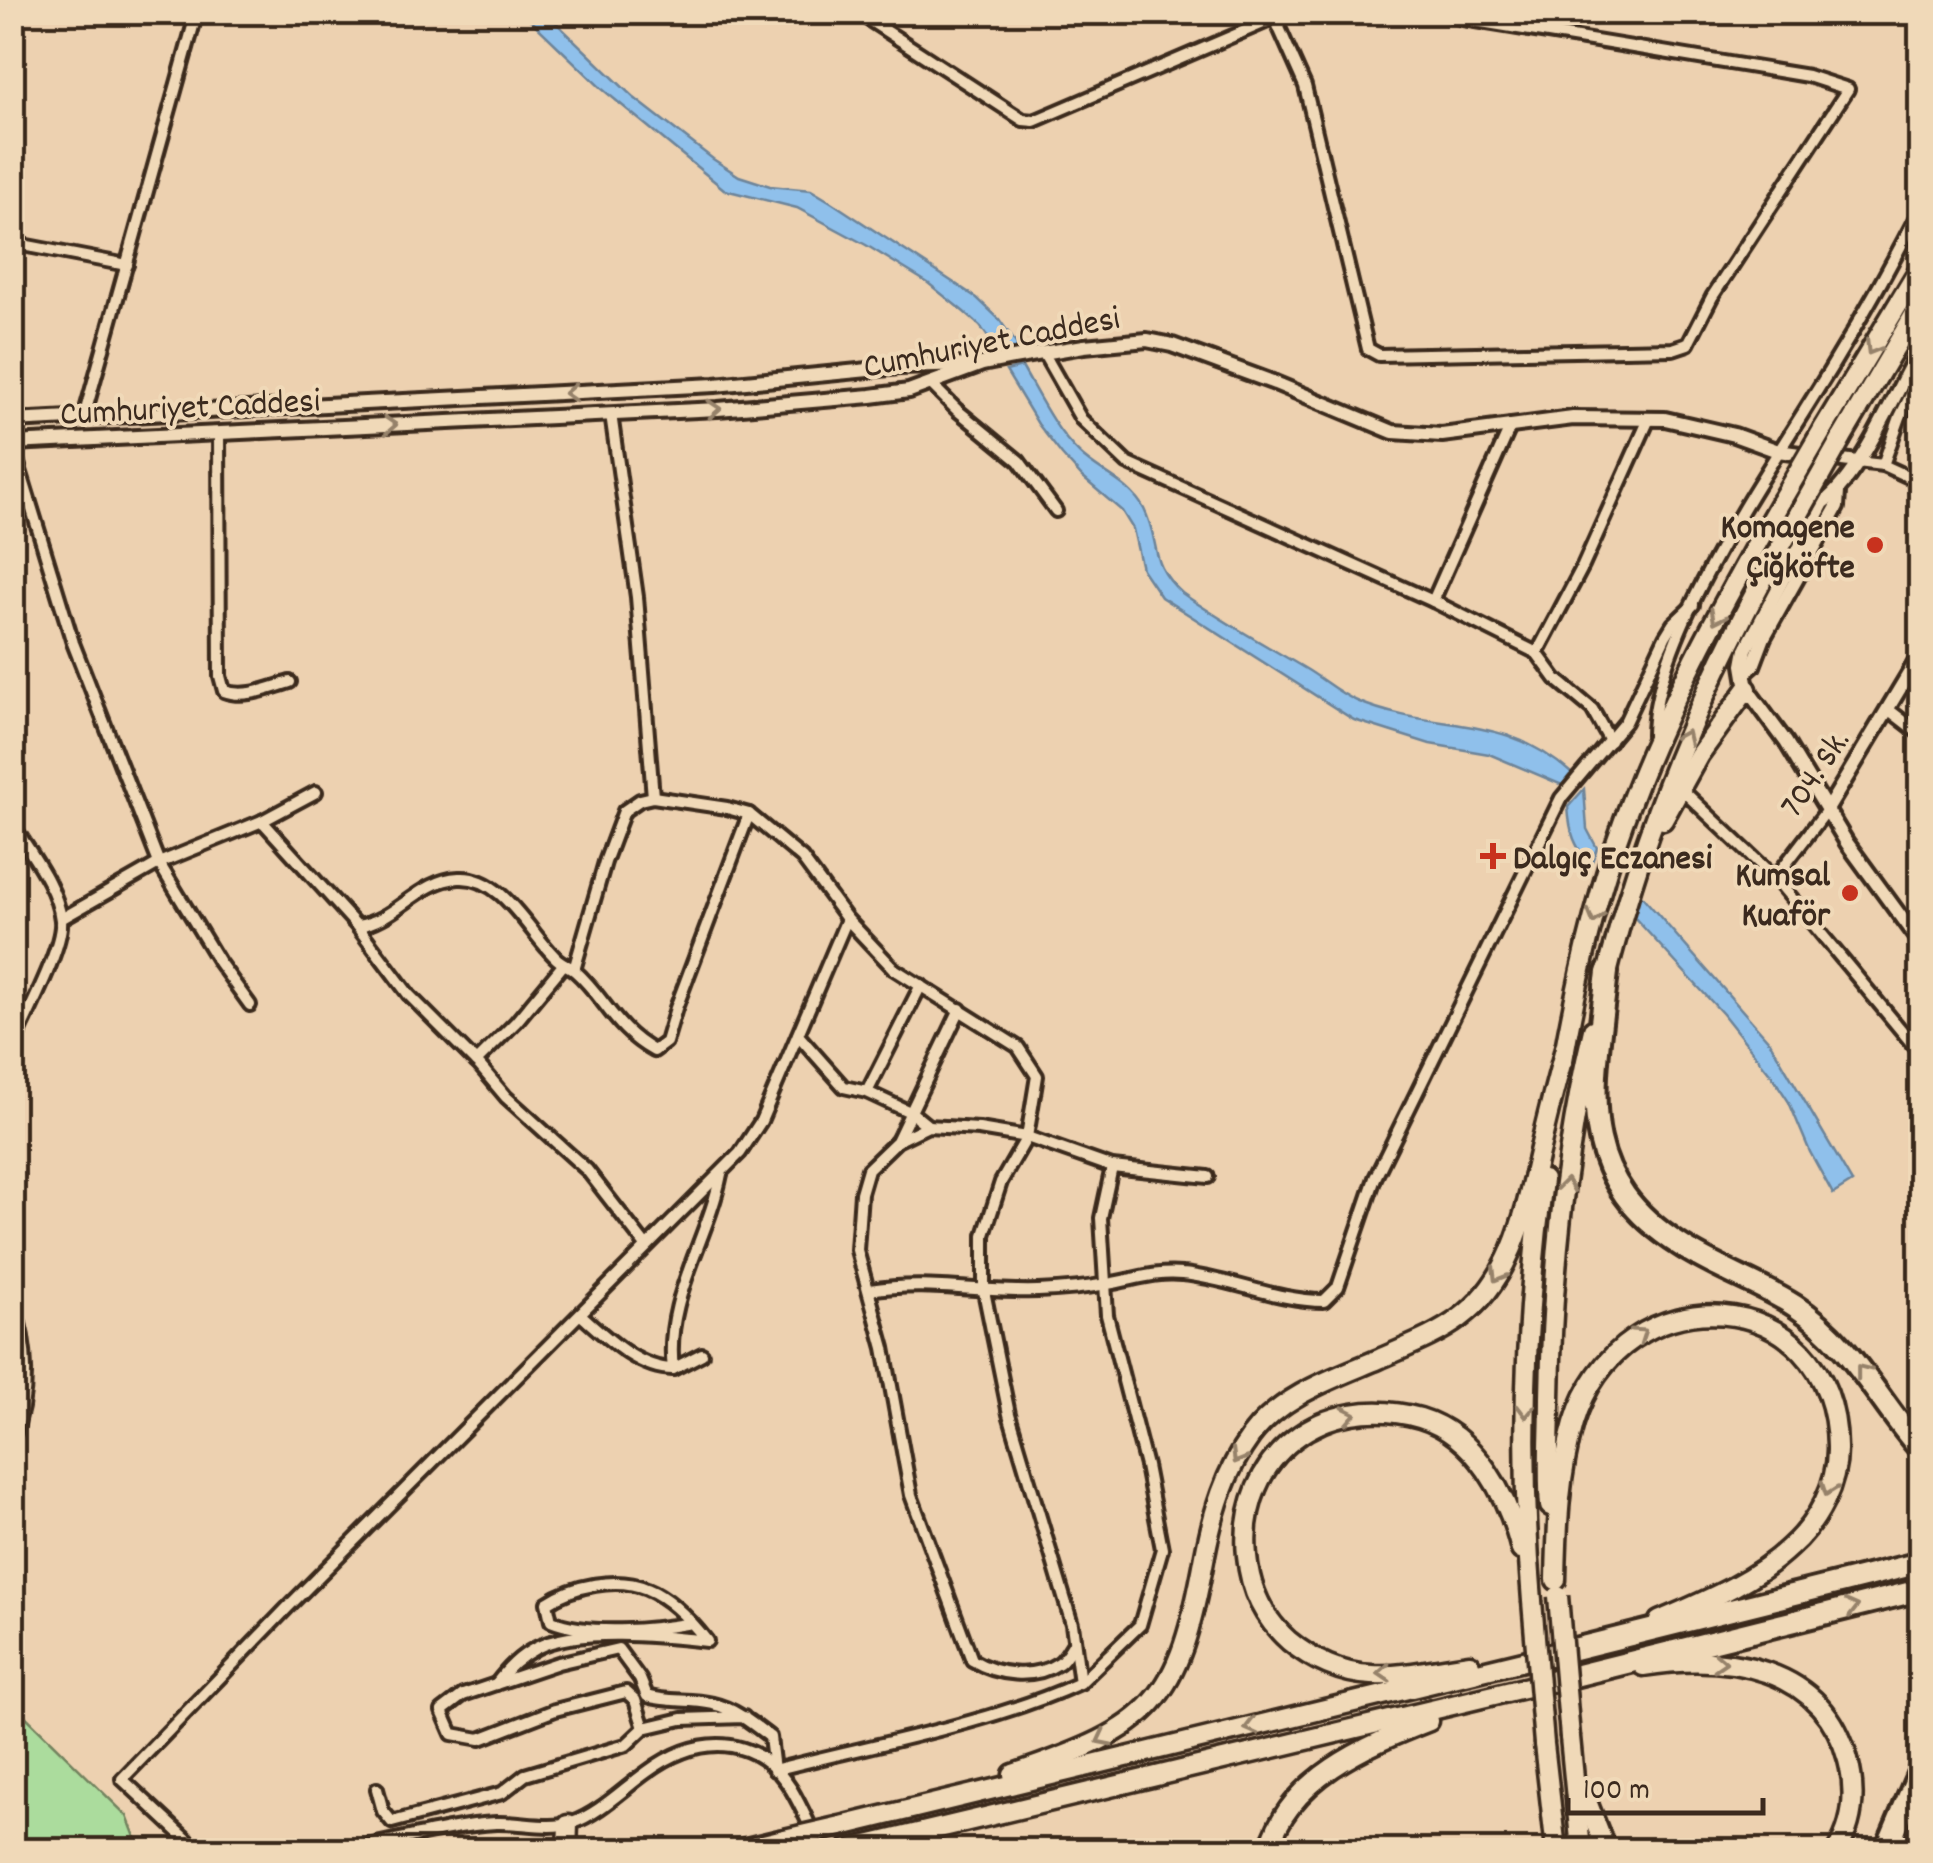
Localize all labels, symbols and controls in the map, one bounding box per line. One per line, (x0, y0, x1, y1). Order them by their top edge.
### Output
street label: Cumhuriyet Caddesi (859, 296, 1125, 394)
one-way arrow (1865, 337, 1884, 355)
street label: Cumhuriyet Caddesi (59, 378, 322, 442)
one-way arrow (562, 382, 578, 403)
one-way arrow (707, 399, 723, 420)
one-way arrow (382, 415, 398, 436)
place label: Komagene Çiğköfte (1720, 505, 1855, 595)
marker: Komagene Çiğköfte (1864, 534, 1886, 556)
one-way arrow (1710, 606, 1729, 624)
street label: 704. Sk. (1769, 721, 1865, 829)
one-way arrow (1673, 729, 1693, 747)
place label: Dalgıç Eczanesi (1513, 836, 1713, 886)
marker: Dalgıç Eczanesi (1482, 845, 1504, 867)
place label: Kumsal Kuaför (1735, 853, 1831, 943)
marker: Kumsal Kuaför (1839, 882, 1861, 904)
one-way arrow (1586, 908, 1607, 925)
one-way arrow (1555, 1176, 1576, 1192)
one-way arrow (1491, 1264, 1510, 1282)
one-way arrow (1629, 1328, 1648, 1346)
one-way arrow (1856, 1364, 1874, 1382)
one-way arrow (1515, 1403, 1536, 1419)
one-way arrow (1341, 1405, 1357, 1426)
one-way arrow (1231, 1446, 1250, 1464)
one-way arrow (1820, 1479, 1840, 1497)
one-way arrow (1843, 1598, 1860, 1619)
one-way arrow (1712, 1651, 1728, 1672)
one-way arrow (1375, 1662, 1391, 1683)
one-way arrow (1243, 1715, 1260, 1736)
one-way arrow (1095, 1726, 1113, 1746)
scale bar (1568, 1753, 1763, 1815)
text: 100 m (1583, 1771, 1650, 1814)

